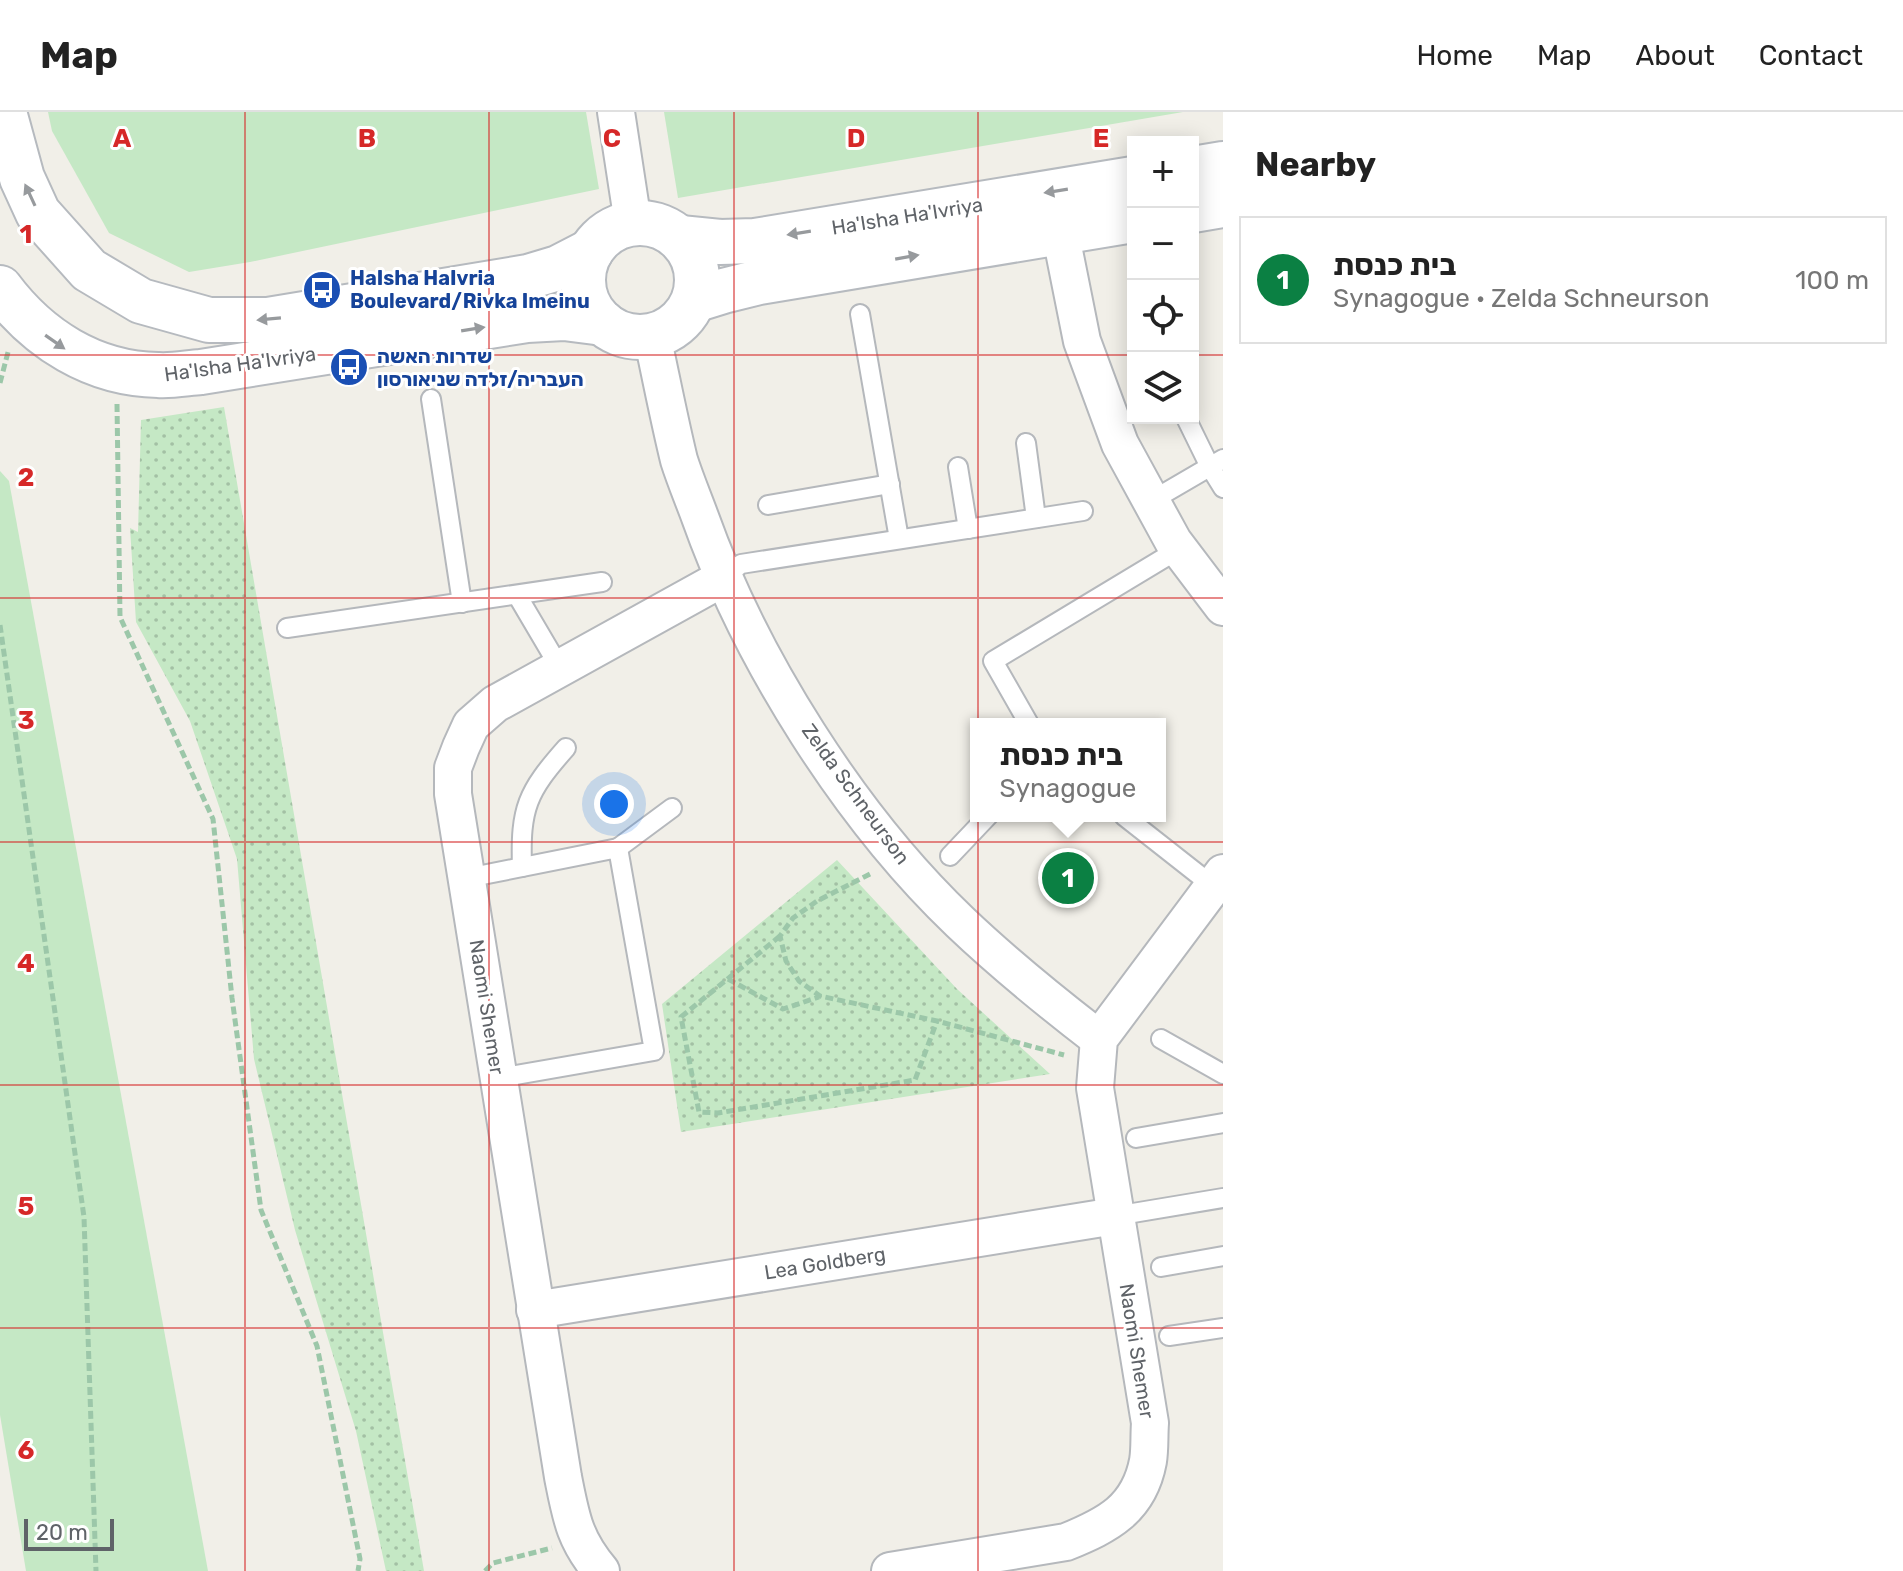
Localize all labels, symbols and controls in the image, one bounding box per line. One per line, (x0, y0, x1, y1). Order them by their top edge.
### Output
text: Map (40, 32, 118, 78)
text: Home (1416, 39, 1493, 72)
text: Map (1537, 39, 1591, 72)
text: About (1635, 39, 1715, 72)
text: Contact (1759, 39, 1863, 72)
text: A (113, 123, 132, 154)
text: B (358, 123, 376, 154)
text: C (603, 123, 621, 154)
text: D (847, 123, 865, 154)
text: E (1093, 123, 1109, 154)
map controls (1127, 136, 1199, 424)
button: + (1127, 136, 1199, 208)
text: Nearby (1255, 144, 1376, 185)
one-way arrow (23, 183, 37, 207)
one-way arrow (1043, 186, 1068, 198)
street label: Ha'Isha Ha'Ivriya (830, 192, 984, 240)
button: − (1127, 208, 1199, 280)
text: 1 (20, 219, 32, 250)
one-way arrow (787, 228, 812, 240)
text: בית כנסת (1333, 247, 1456, 283)
one-way arrow (895, 250, 920, 263)
text: 1 (1277, 265, 1289, 296)
text: 100 m (1795, 265, 1869, 296)
place label: HaIsha HaIvria Boulevard/Rivka Imeinu (350, 266, 590, 313)
bus stop icon: HaIsha HaIvria Boulevard/Rivka Imeinu (301, 269, 343, 311)
button: locate (1127, 280, 1199, 352)
text: Synagogue · Zelda Schneurson (1333, 283, 1710, 314)
one-way arrow (257, 312, 282, 325)
one-way arrow (460, 322, 485, 335)
one-way arrow (45, 334, 66, 349)
street label: Ha'Isha Ha'Ivriya (163, 341, 317, 387)
place label: שדרות האשה העבריה/זלדה שניאורסון (377, 344, 584, 391)
bus stop icon: שדרות האשה העבריה/זלדה שניאורסון (328, 346, 370, 388)
button: layers (1127, 352, 1199, 424)
text: 2 (18, 462, 34, 493)
text: 3 (17, 705, 35, 736)
popup (970, 718, 1166, 822)
street label: Zelda Schneurson (797, 719, 915, 869)
text: בית כנסת (1000, 737, 1123, 773)
text: Synagogue (1000, 773, 1136, 804)
your location (594, 784, 634, 824)
pin: 1 (1042, 848, 1094, 908)
street label: Naomi Shemer (464, 938, 510, 1077)
text: 4 (17, 948, 35, 979)
text: 5 (18, 1191, 34, 1222)
street label: Lea Goldberg (763, 1242, 887, 1284)
street label: Naomi Shemer (1114, 1282, 1160, 1421)
text: 6 (18, 1435, 35, 1466)
scale bar (24, 1515, 114, 1551)
text: 20 m (36, 1519, 88, 1546)

